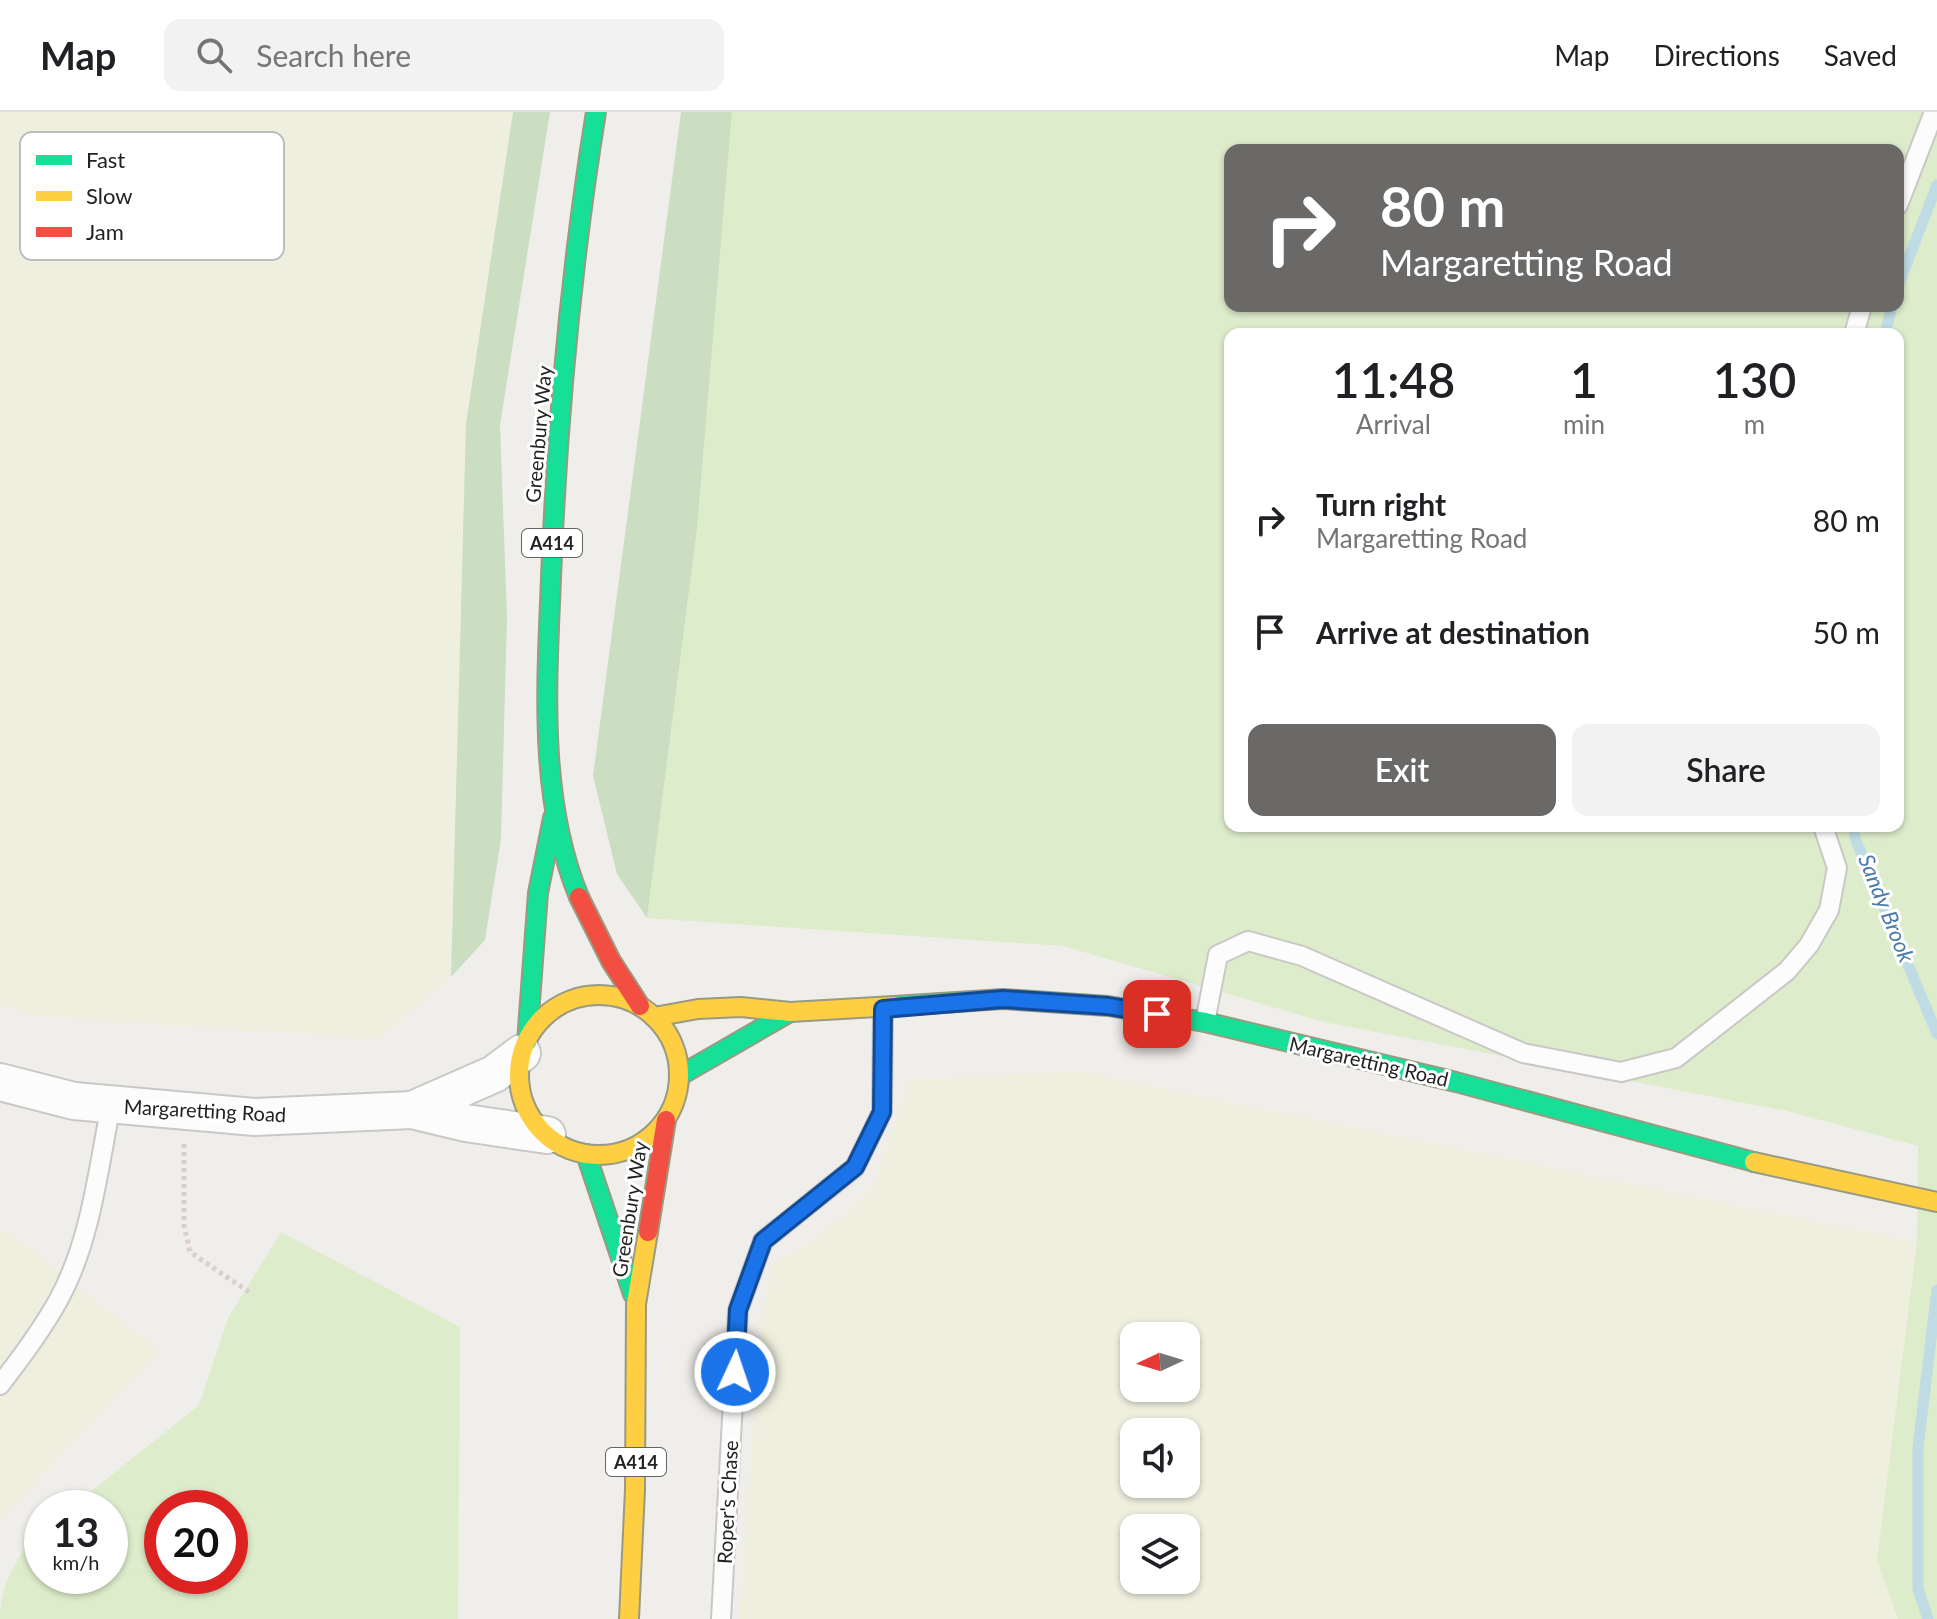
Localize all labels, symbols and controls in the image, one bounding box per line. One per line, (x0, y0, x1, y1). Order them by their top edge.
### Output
search box (164, 19, 724, 91)
text: Map (40, 32, 116, 78)
icon: search (192, 33, 236, 77)
text: Search here (256, 37, 411, 73)
text: Map (1554, 38, 1609, 72)
text: Directions (1653, 38, 1780, 72)
text: Saved (1824, 38, 1897, 72)
legend (20, 132, 284, 260)
text: Fast (86, 146, 125, 173)
text: 80 m (1380, 172, 1505, 239)
icon: right (1248, 176, 1352, 280)
text: Slow (86, 182, 133, 209)
text: Jam (86, 218, 124, 245)
text: Margaretting Road (1380, 240, 1673, 284)
text: 11:48 (1332, 351, 1455, 408)
text: 1 (1570, 351, 1598, 408)
text: 130 (1713, 351, 1796, 408)
street label: Greenbury Way (520, 364, 556, 504)
text: Arrival (1356, 408, 1431, 440)
text: min (1563, 408, 1605, 440)
text: m (1744, 408, 1765, 440)
text: Turn right (1316, 486, 1446, 522)
icon: right (1248, 498, 1292, 542)
text: 80 m (1813, 502, 1880, 538)
text: Margaretting Road (1316, 522, 1527, 554)
road number: A414 (522, 529, 582, 557)
icon: arrive (1248, 610, 1292, 654)
text: Arrive at destination (1316, 614, 1590, 650)
text: 50 m (1813, 614, 1880, 650)
button: Exit (1248, 724, 1556, 816)
button: Share (1572, 724, 1880, 816)
water label: Sandy Brook (1853, 850, 1921, 967)
pin (1123, 980, 1191, 1048)
icon: arrive (1135, 992, 1179, 1036)
street label: Margaretting Road (1287, 1031, 1451, 1091)
street label: Margaretting Road (123, 1094, 287, 1126)
street label: Greenbury Way (606, 1139, 652, 1279)
north arrow (1120, 1322, 1200, 1402)
map controls (1120, 1322, 1200, 1594)
position arrow (693, 1330, 777, 1414)
button: sound (1120, 1418, 1200, 1498)
street label: Roper's Chase (712, 1440, 742, 1564)
road number: A414 (606, 1448, 666, 1476)
speed limit sign: 20 (144, 1490, 248, 1594)
text: 13 (53, 1508, 99, 1556)
button: layers (1120, 1514, 1200, 1594)
text: km/h (53, 1550, 99, 1574)

